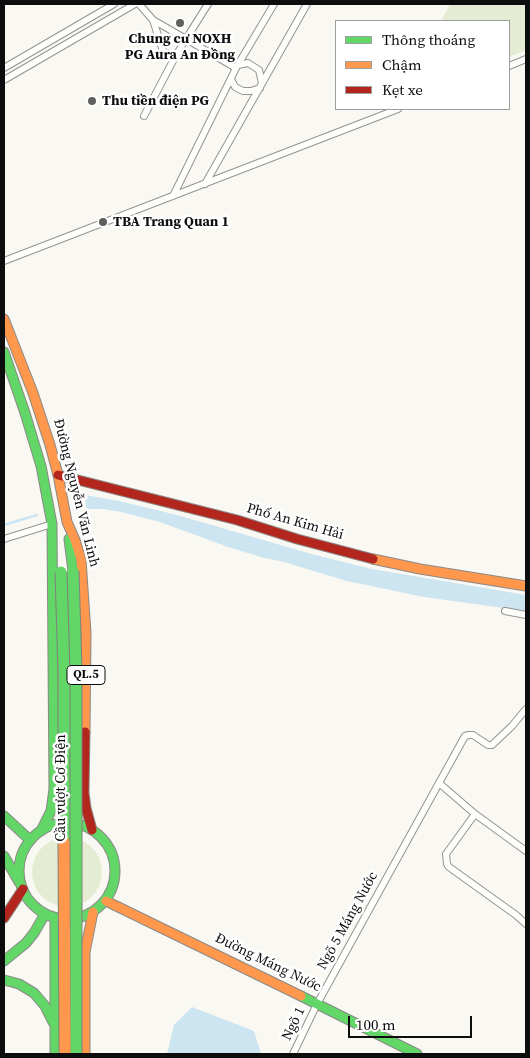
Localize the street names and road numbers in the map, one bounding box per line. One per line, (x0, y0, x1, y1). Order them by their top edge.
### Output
street label: Đường Nguyễn Văn Linh (49, 417, 103, 569)
street label: Phố An Kim Hải (245, 500, 345, 544)
road number: QL.5 (67, 666, 105, 684)
street label: Cầu vượt Cơ Điện (53, 734, 69, 842)
street label: Ngõ 5 Máng Nước (314, 869, 382, 973)
street label: Đường Máng Nước (212, 930, 324, 996)
street label: Ngõ 1 (279, 1005, 309, 1043)

